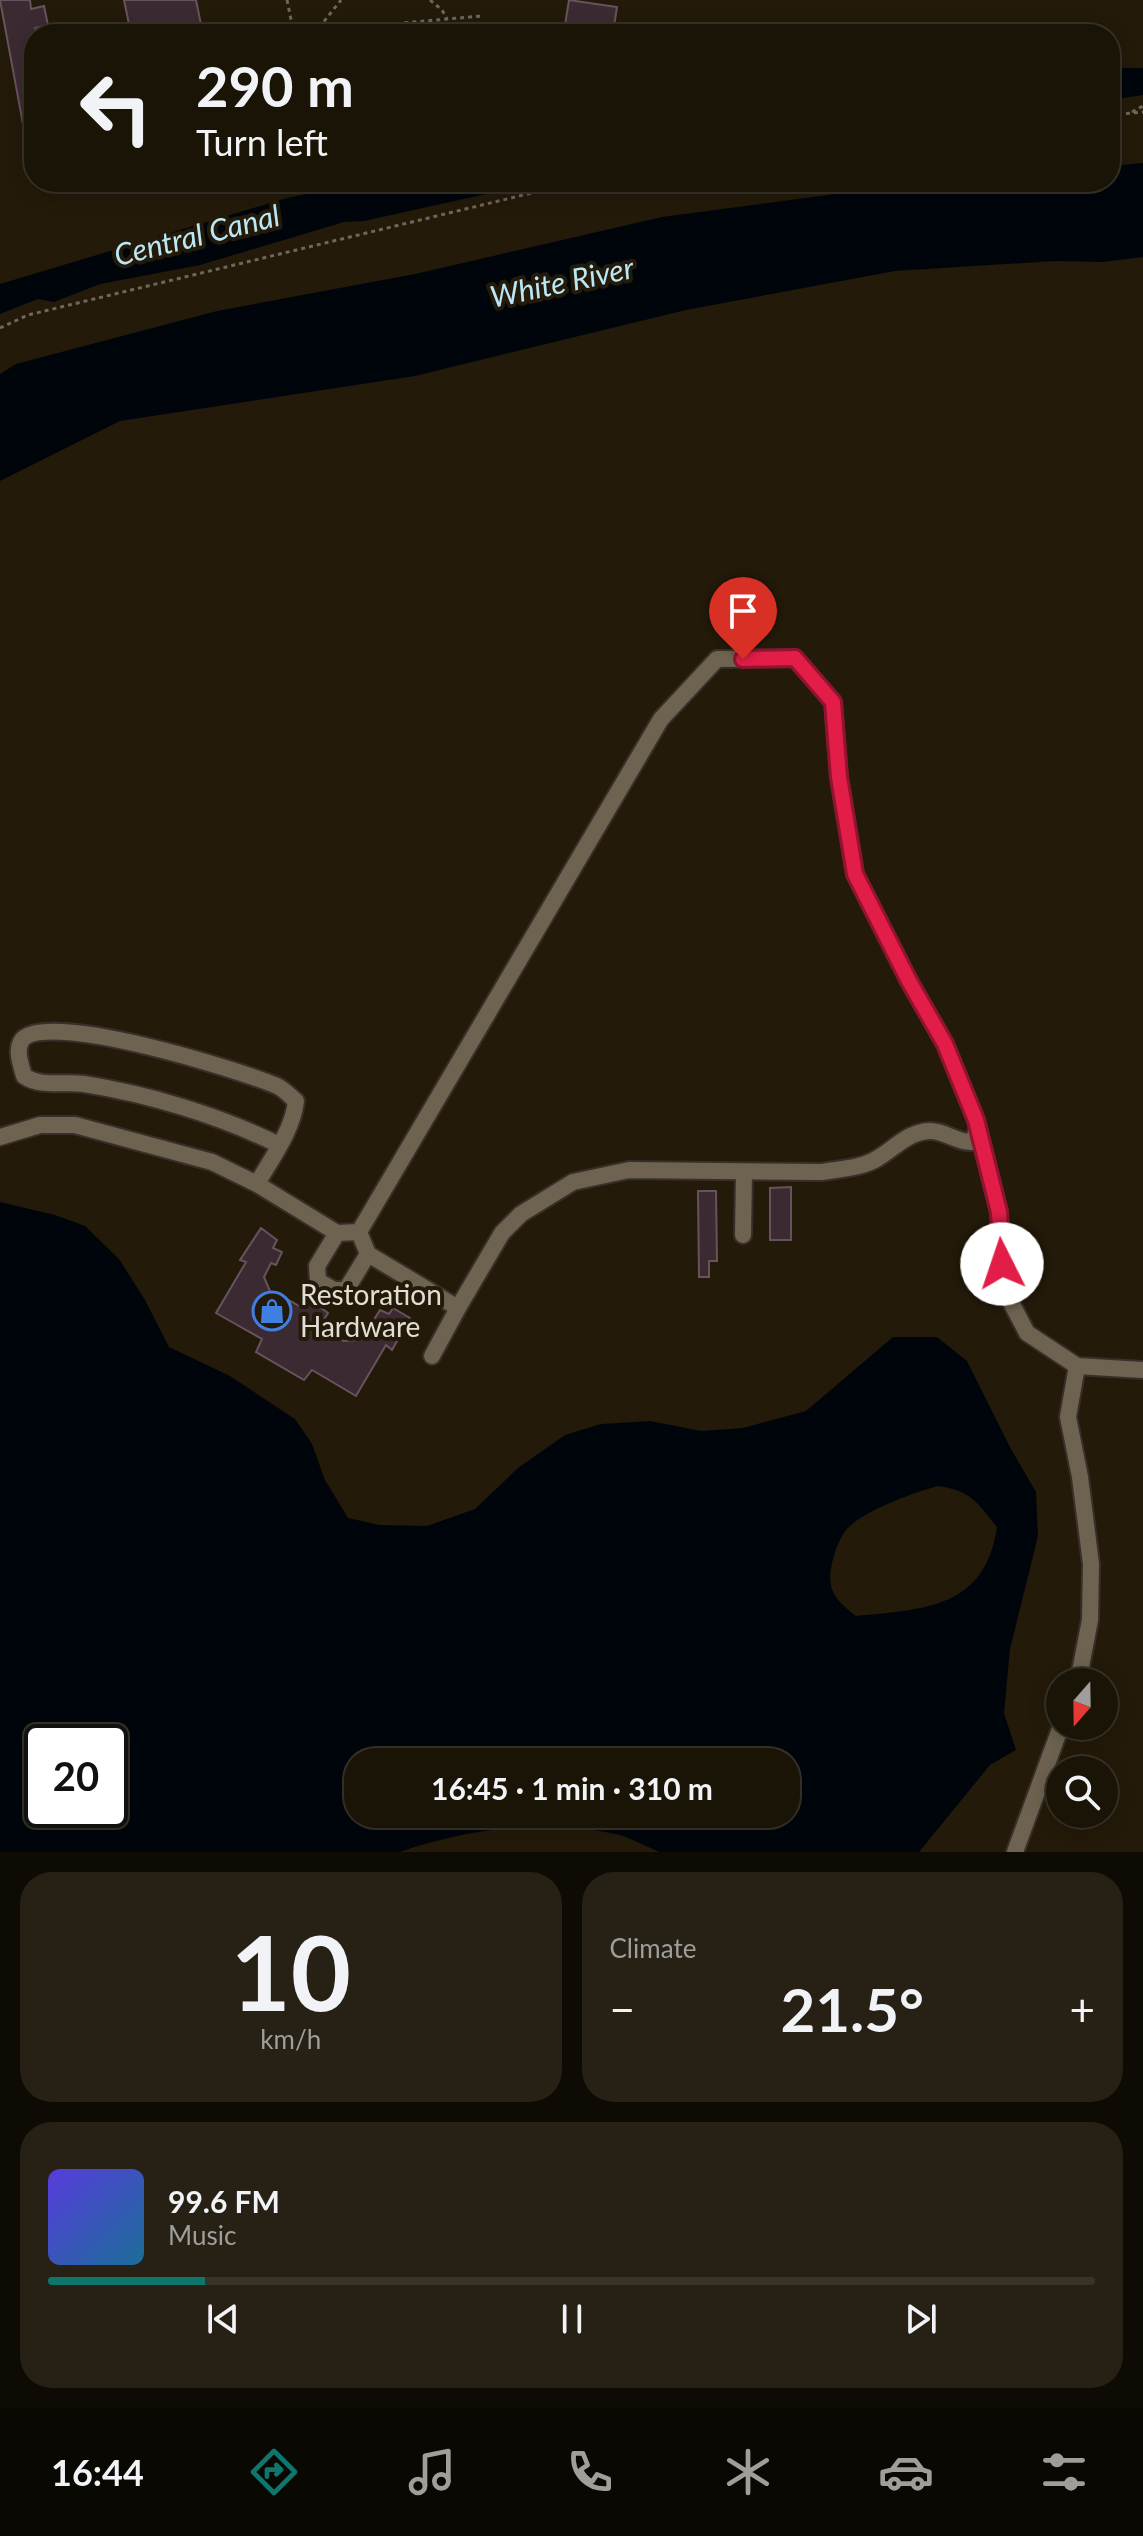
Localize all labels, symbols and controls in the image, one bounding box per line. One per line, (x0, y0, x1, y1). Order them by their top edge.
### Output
text: 290 m (196, 52, 354, 119)
icon: left (64, 56, 168, 160)
text: Turn left (196, 120, 328, 164)
water label: Central Canal (110, 196, 283, 272)
water label: White River (486, 248, 637, 314)
pin (709, 577, 777, 659)
icon: arrive (721, 589, 765, 633)
position arrow (960, 1222, 1044, 1306)
place label: Restoration Hardware (300, 1277, 442, 1343)
shop icon: Restoration Hardware (251, 1290, 293, 1332)
north arrow (1046, 1668, 1118, 1740)
map controls (1046, 1668, 1118, 1828)
speed limit sign: 20 (24, 1724, 128, 1828)
button: search (1046, 1756, 1118, 1828)
text: 16:45 · 1 min · 310 m (431, 1770, 713, 1806)
text: 10 (230, 1908, 351, 2033)
text: Climate (610, 1932, 696, 1964)
text: 21.5° (780, 1973, 924, 2045)
text: − (610, 1983, 635, 2035)
text: + (1069, 1983, 1095, 2035)
text: km/h (260, 2023, 321, 2055)
text: 99.6 FM (168, 2183, 280, 2219)
text: Music (168, 2219, 236, 2251)
icon: previous (201, 2297, 245, 2341)
icon: pause (550, 2297, 594, 2341)
icon: next (899, 2297, 943, 2341)
icon: directions (246, 2444, 302, 2500)
icon: music (404, 2444, 460, 2500)
icon: phone (562, 2444, 618, 2500)
icon: climate (720, 2444, 776, 2500)
icon: car (878, 2444, 934, 2500)
icon: filters (1036, 2444, 1092, 2500)
text: 16:44 (51, 2450, 144, 2494)

